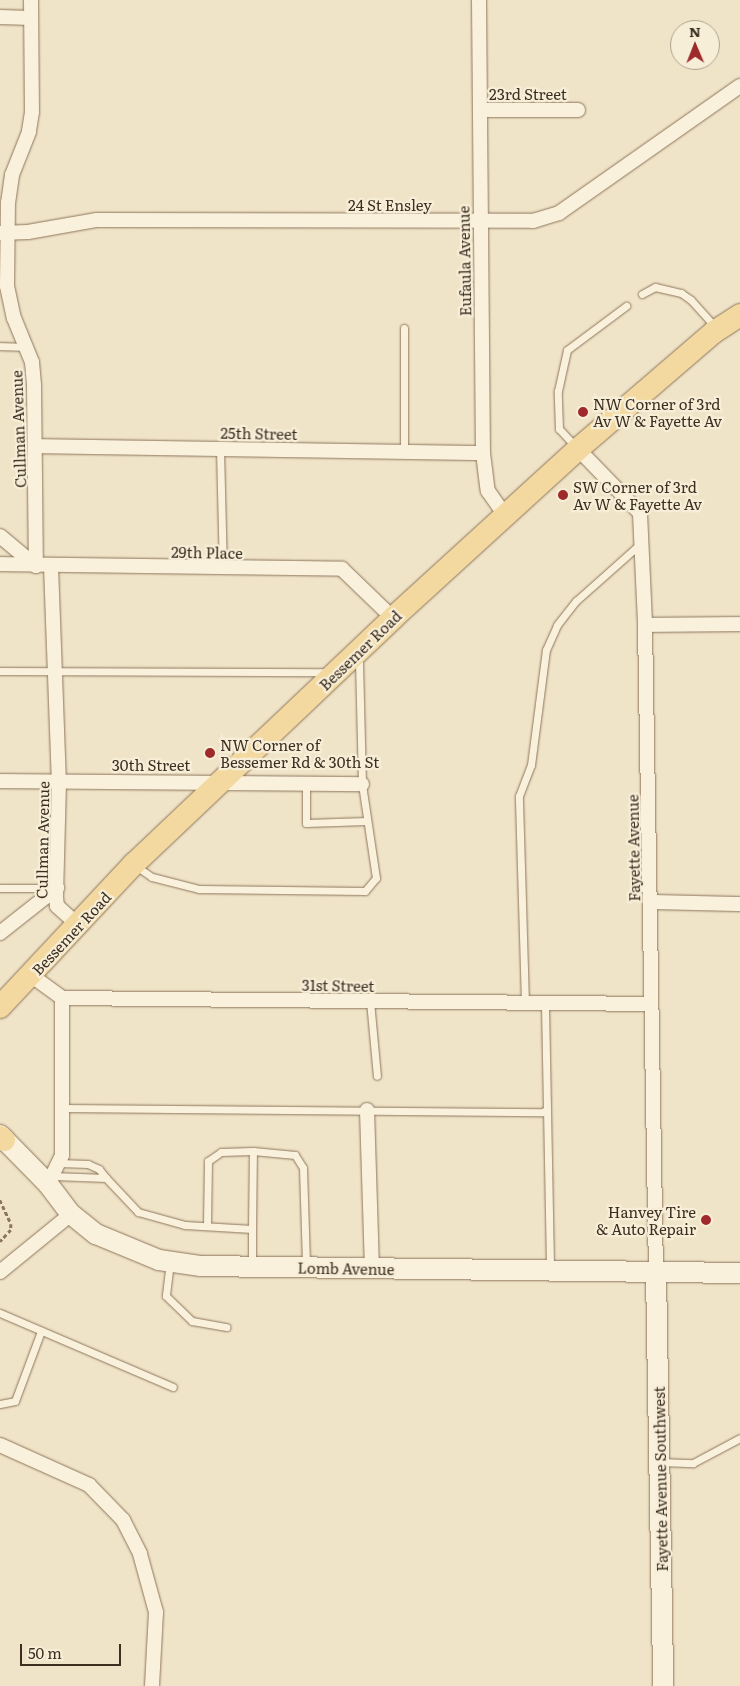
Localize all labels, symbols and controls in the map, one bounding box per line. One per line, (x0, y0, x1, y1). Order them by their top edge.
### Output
north arrow (670, 20, 720, 70)
text: N (689, 21, 701, 41)
street label: 23rd Street (489, 85, 567, 103)
street label: 24 St Ensley (348, 196, 432, 214)
street label: Eufaula Avenue (454, 206, 474, 316)
street label: Cullman Avenue (7, 370, 29, 488)
place label: NW Corner of 3rd Av W & Fayette Av (593, 394, 722, 429)
marker: NW Corner of 3rd Av W & Fayette Av (577, 406, 589, 418)
street label: 25th Street (220, 423, 298, 443)
place label: SW Corner of 3rd Av W & Fayette Av (573, 477, 702, 512)
marker: SW Corner of 3rd Av W & Fayette Av (557, 489, 569, 501)
street label: 29th Place (171, 542, 243, 562)
street label: Bessemer Road (315, 606, 405, 694)
place label: NW Corner of Bessemer Rd & 30th St (220, 735, 379, 770)
marker: NW Corner of Bessemer Rd & 30th St (204, 747, 216, 759)
street label: 30th Street (112, 756, 190, 774)
street label: Cullman Avenue (32, 781, 52, 899)
street label: Fayette Avenue (623, 794, 643, 902)
street label: Bessemer Road (28, 888, 114, 978)
street label: 31st Street (301, 975, 375, 995)
place label: Hanvey Tire & Auto Repair (596, 1202, 696, 1237)
marker: Hanvey Tire & Auto Repair (700, 1214, 712, 1226)
street label: Lomb Avenue (297, 1258, 395, 1278)
street label: Fayette Avenue Southwest (649, 1386, 671, 1572)
scale bar (22, 1634, 124, 1666)
text: 50 m (28, 1641, 62, 1664)

